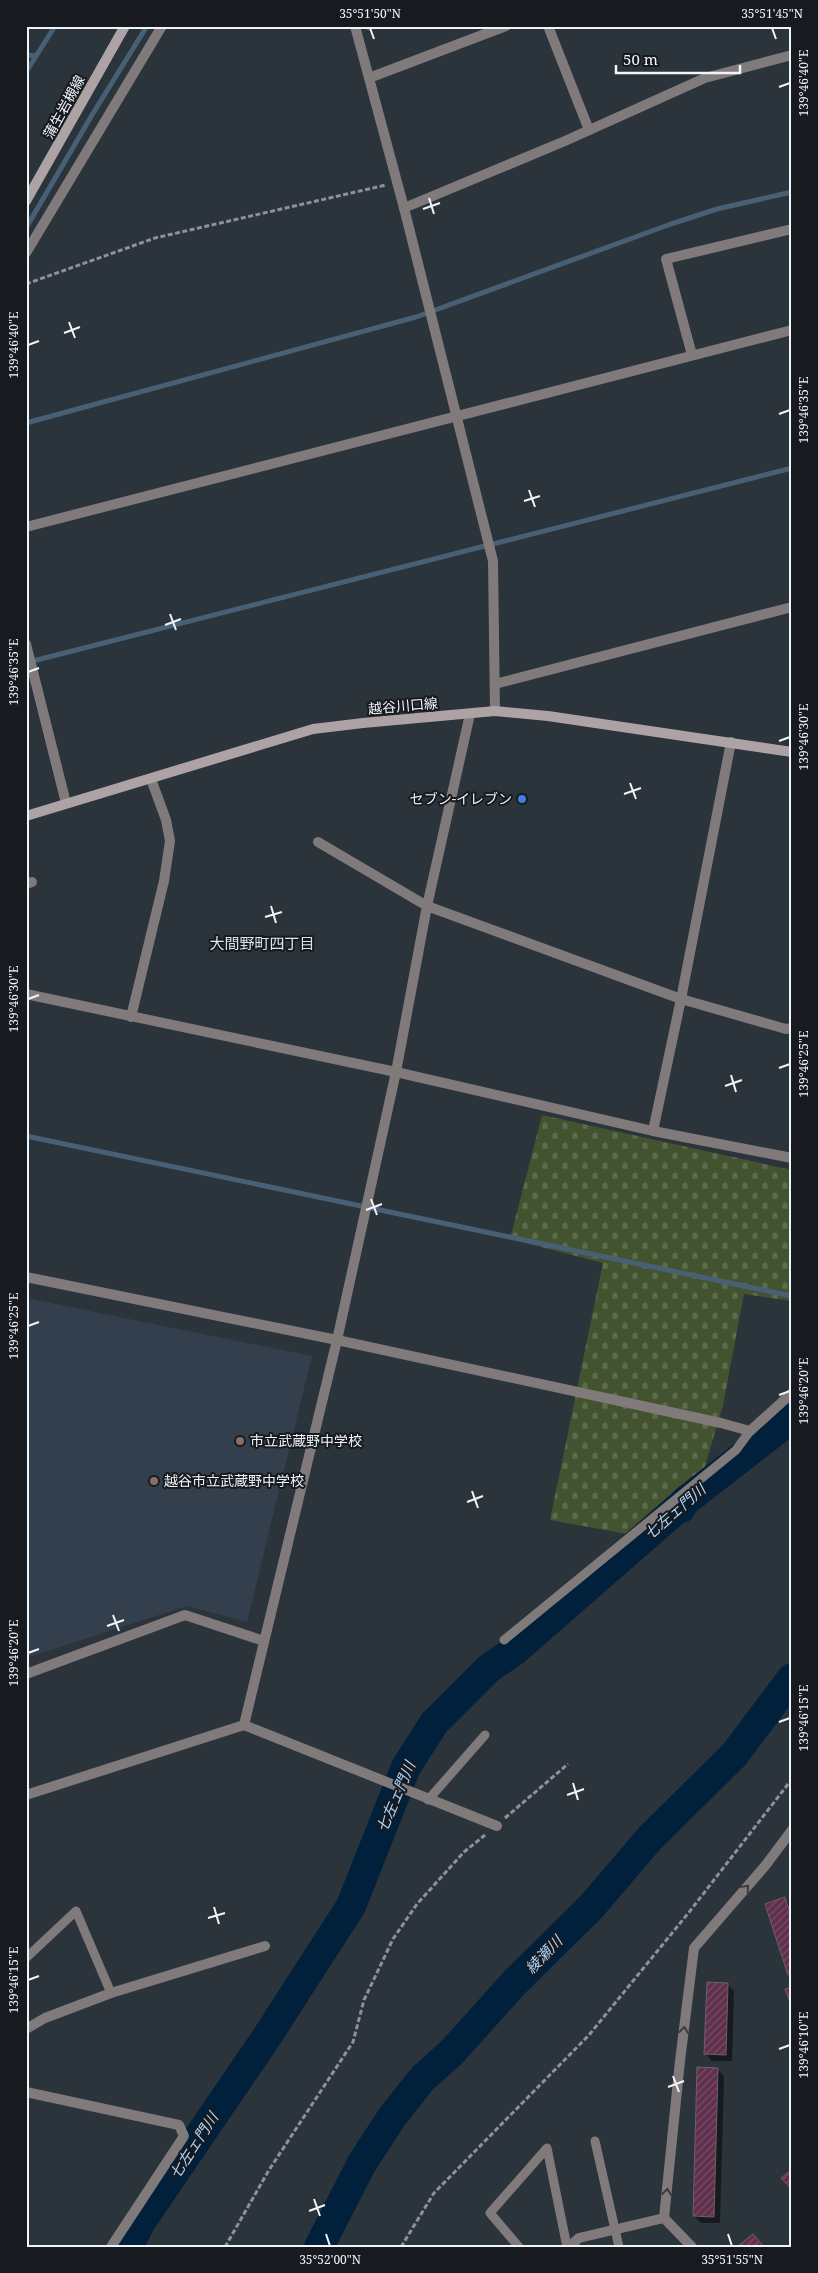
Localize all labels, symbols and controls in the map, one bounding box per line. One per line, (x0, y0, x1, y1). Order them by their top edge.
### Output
text: 35°51'50"N (339, 5, 401, 22)
text: 35°51'45"N (741, 5, 803, 22)
scale bar (616, 42, 739, 74)
text: 50 m (623, 49, 658, 69)
text: 139°46'40"E (795, 50, 812, 116)
street label: 蒲生岩槻線 (38, 72, 89, 142)
text: 139°46'40"E (5, 312, 22, 378)
text: 139°46'35"E (795, 377, 812, 443)
text: 139°46'35"E (5, 639, 22, 705)
street label: 越谷川口線 (367, 693, 439, 718)
text: 139°46'30"E (795, 704, 812, 770)
place label: セブン-イレブン (410, 789, 512, 808)
marker: セブン-イレブン (516, 793, 528, 805)
district label: 大間野町四丁目 (209, 933, 315, 953)
text: 139°46'30"E (5, 966, 22, 1032)
text: 139°46'25"E (795, 1031, 812, 1097)
text: 139°46'25"E (5, 1293, 22, 1359)
text: 139°46'20"E (795, 1358, 812, 1424)
place label: 市立武蔵野中学校 (250, 1431, 362, 1450)
marker: 市立武蔵野中学校 (234, 1435, 246, 1447)
place label: 越谷市立武蔵野中学校 (164, 1471, 304, 1490)
marker: 越谷市立武蔵野中学校 (148, 1475, 160, 1487)
water label: 七左ェ門川 (639, 1478, 711, 1543)
text: 139°46'20"E (5, 1620, 22, 1686)
text: 139°46'15"E (795, 1685, 812, 1751)
water label: 七左ェ門川 (371, 1756, 420, 1835)
one-way arrow (740, 1885, 749, 1894)
water label: 綾瀬川 (520, 1930, 567, 1977)
text: 139°46'15"E (5, 1947, 22, 2013)
text: 139°46'10"E (795, 2012, 812, 2078)
one-way arrow (678, 2026, 688, 2035)
water label: 七左ェ門川 (164, 2107, 223, 2182)
one-way arrow (661, 2188, 672, 2196)
text: 35°52'00"N (299, 2251, 361, 2268)
text: 35°51'55"N (701, 2251, 763, 2268)

